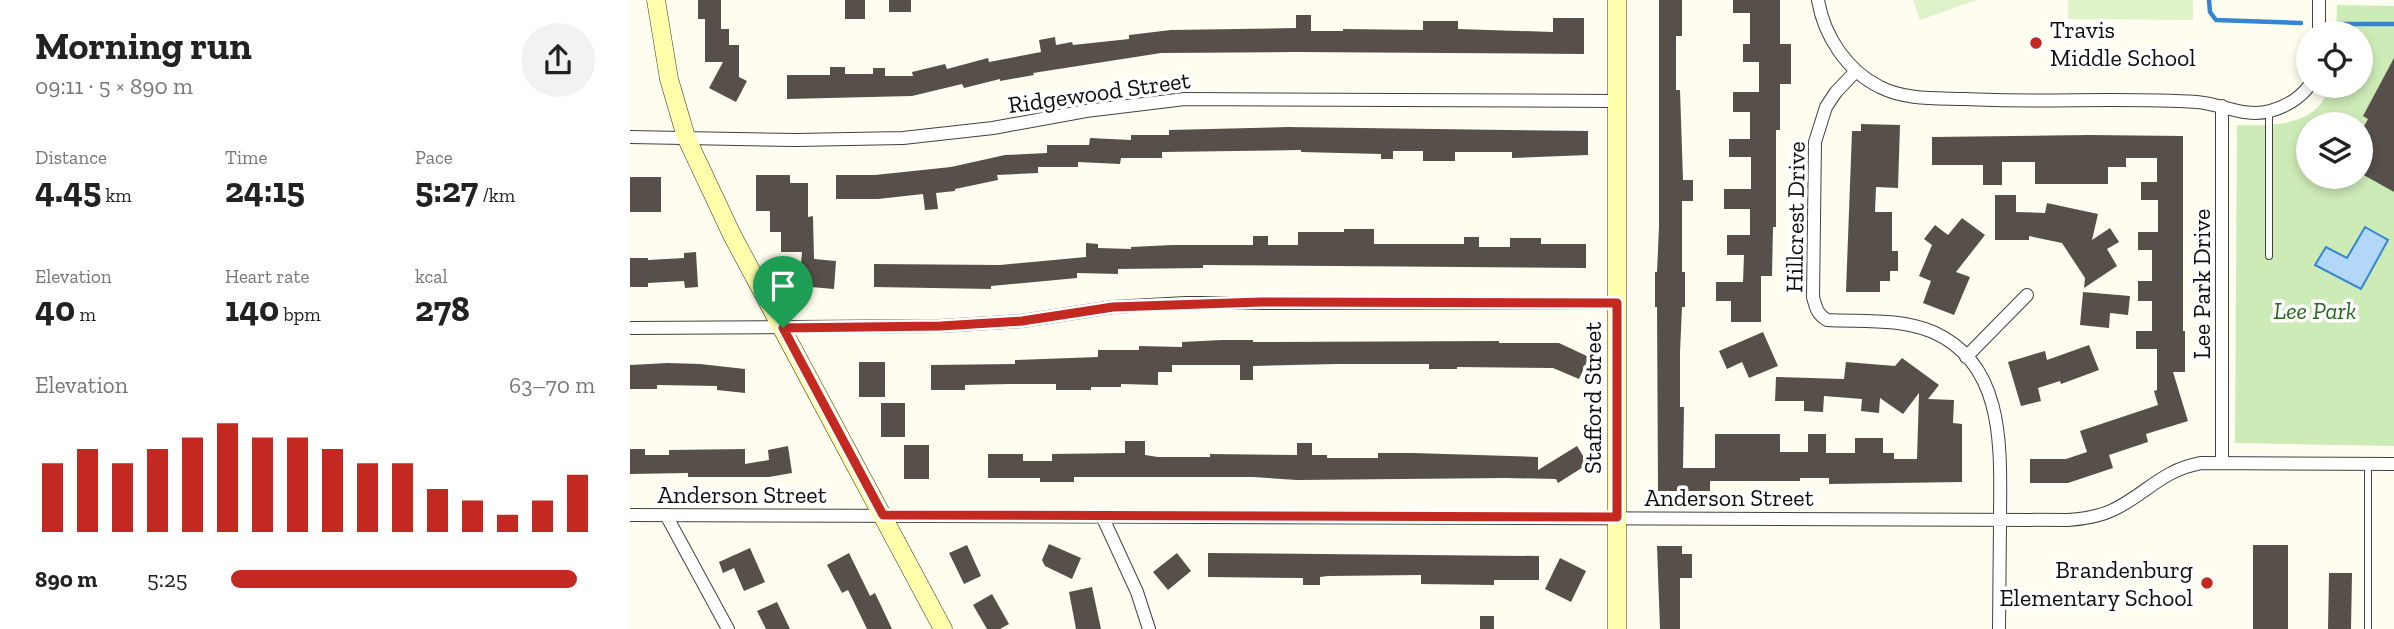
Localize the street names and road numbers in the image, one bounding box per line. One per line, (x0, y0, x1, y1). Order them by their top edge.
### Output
street label: Ridgewood Street (1006, 65, 1192, 119)
street label: Hillcrest Drive (1779, 141, 1811, 293)
street label: Lee Park Drive (2187, 209, 2216, 359)
street label: Stafford Street (1578, 322, 1607, 474)
street label: Anderson Street (657, 480, 827, 509)
street label: Anderson Street (1644, 483, 1814, 512)

